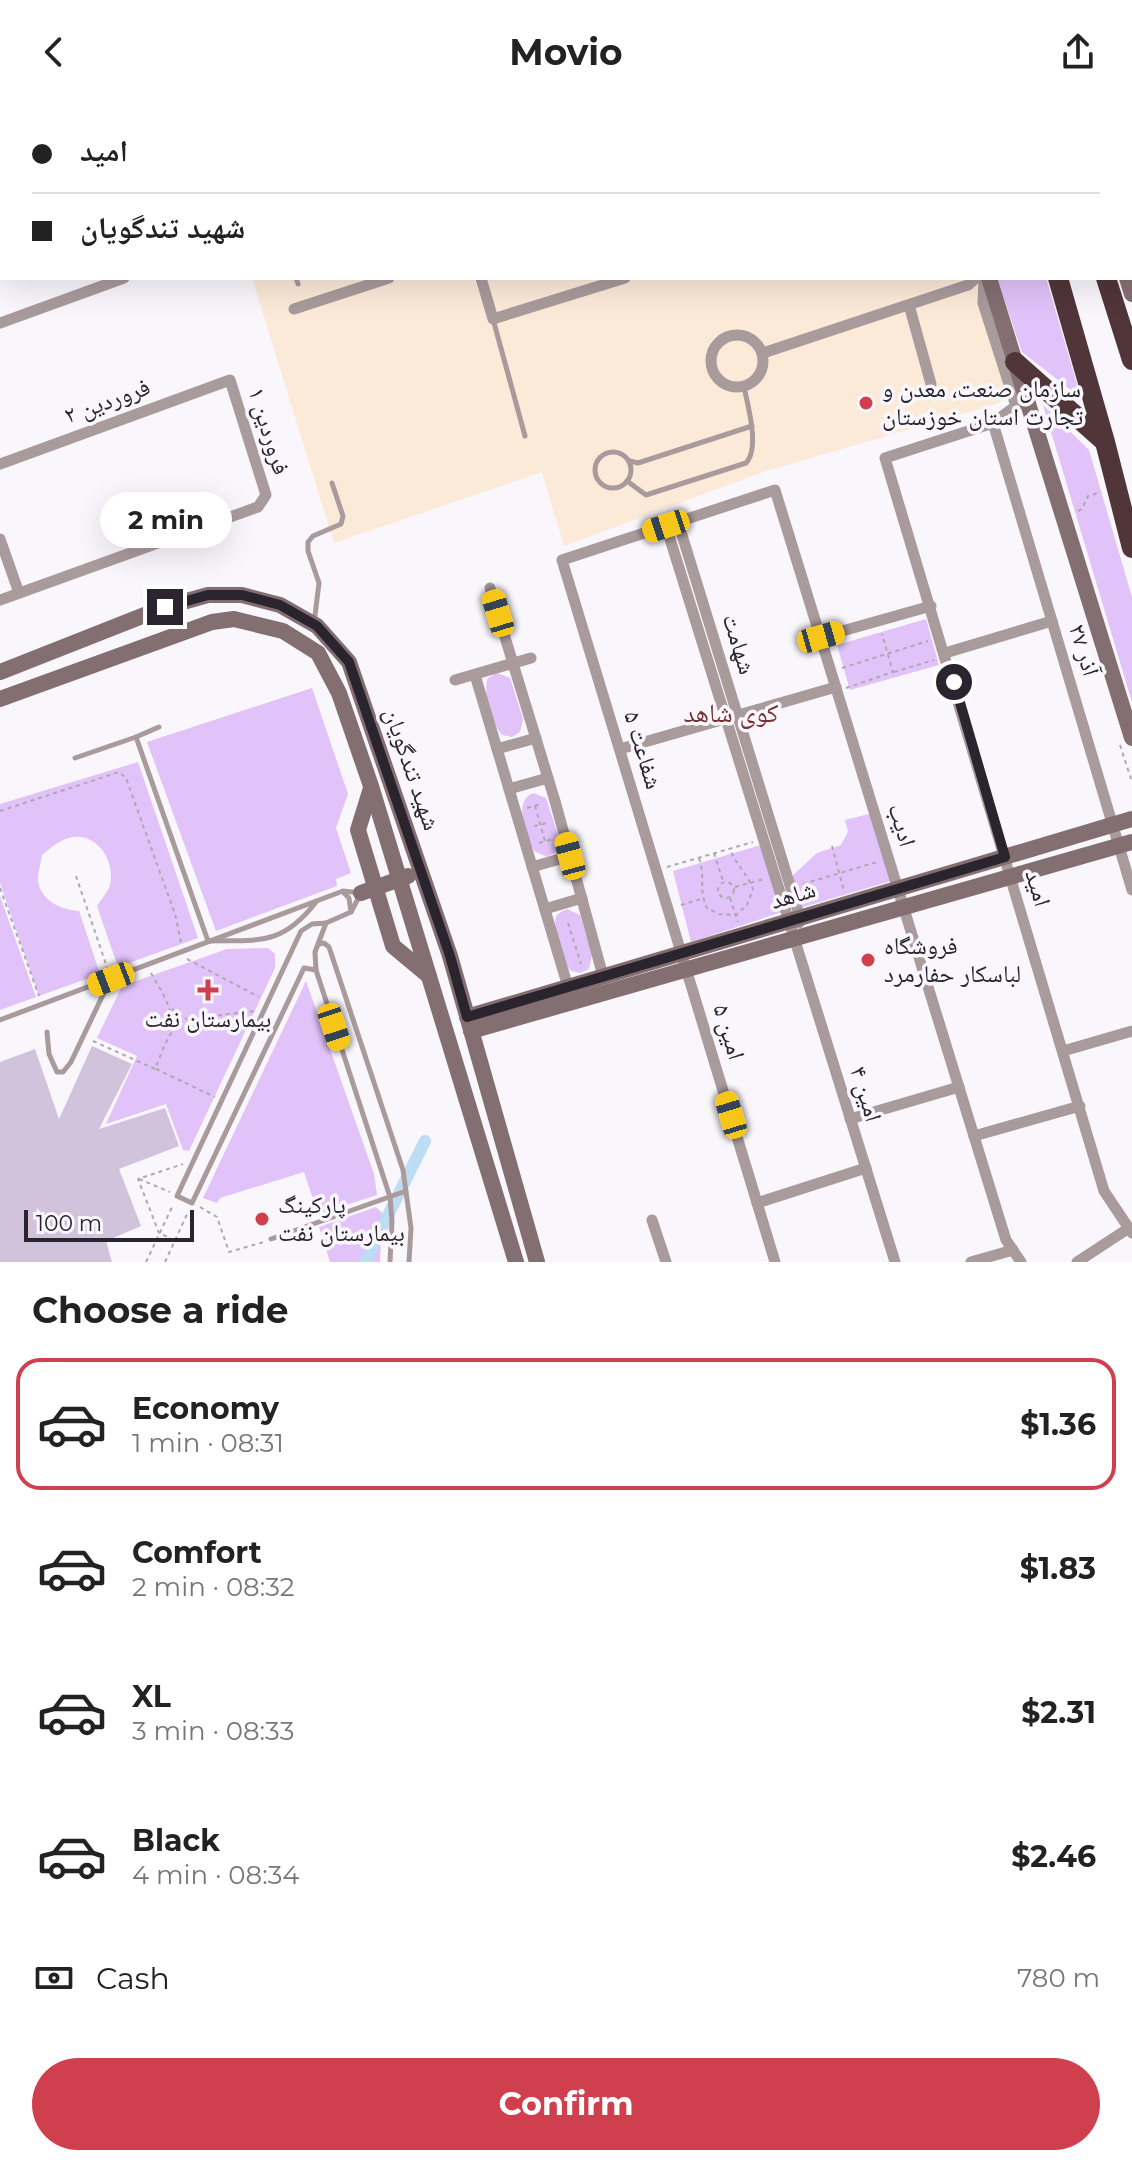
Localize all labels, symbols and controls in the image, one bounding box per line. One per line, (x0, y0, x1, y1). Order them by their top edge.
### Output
icon: back (32, 30, 76, 74)
text: Movio (509, 30, 623, 74)
icon: share (1056, 30, 1100, 74)
text: امید (80, 132, 128, 169)
text: شهید تندگویان (80, 209, 245, 246)
street label: فروردین ۲ (60, 372, 154, 429)
place label: سازمان صنعت، معدن و تجارت استان خوزستان (882, 374, 1083, 431)
street label: فروردین ۱ (243, 384, 296, 478)
marker: سازمان صنعت، معدن و تجارت استان خوزستان (857, 394, 875, 412)
callout: 2 min (99, 491, 231, 547)
text: 2 min (128, 504, 204, 536)
car (639, 507, 693, 545)
car (480, 587, 516, 639)
route end (147, 589, 183, 625)
street label: شهامت (717, 610, 762, 678)
car (795, 619, 847, 655)
street label: آذر ۲۷ (1063, 620, 1106, 680)
route start (936, 664, 972, 700)
district label: کوی شاهد (683, 697, 779, 729)
street label: شهید تندگویان (378, 704, 447, 834)
street label: شفاعت ۵ (618, 707, 669, 792)
street label: ادیب (882, 800, 923, 850)
car (552, 830, 588, 882)
street label: امید (1019, 866, 1058, 910)
street label: شاهد (767, 874, 819, 915)
place label: فروشگاه لباسکار حفارمرد (884, 931, 1021, 988)
marker: فروشگاه لباسکار حفارمرد (859, 951, 877, 969)
car (84, 959, 138, 999)
marker: بیمارستان نفت (197, 979, 219, 1001)
car (315, 1000, 353, 1054)
street label: امین ۵ (707, 1001, 752, 1063)
place label: بیمارستان نفت (145, 1004, 271, 1033)
street label: امین ۴ (844, 1063, 889, 1125)
car (713, 1089, 749, 1141)
place label: پارکینگ بیمارستان نفت (278, 1190, 405, 1247)
scale bar (24, 1206, 194, 1242)
text: 100 m (36, 1210, 102, 1237)
marker: پارکینگ بیمارستان نفت (253, 1210, 271, 1228)
text: Choose a ride (32, 1288, 289, 1332)
icon: car (36, 1388, 108, 1460)
text: Economy (132, 1390, 279, 1427)
text: $1.36 (1020, 1406, 1096, 1443)
text: 1 min · 08:31 (132, 1427, 284, 1459)
icon: car (36, 1532, 108, 1604)
text: Comfort (132, 1534, 262, 1571)
text: $1.83 (1020, 1550, 1096, 1587)
text: 2 min · 08:32 (132, 1571, 295, 1603)
icon: car (36, 1676, 108, 1748)
text: XL (132, 1678, 171, 1715)
text: $2.31 (1021, 1694, 1096, 1731)
text: 3 min · 08:33 (132, 1715, 294, 1747)
icon: car (36, 1820, 108, 1892)
text: Black (132, 1822, 220, 1859)
text: $2.46 (1011, 1838, 1096, 1875)
text: 4 min · 08:34 (132, 1859, 300, 1891)
icon: cash (32, 1956, 76, 2000)
text: Cash (96, 1960, 170, 1997)
text: 780 m (1017, 1962, 1100, 1994)
button: Confirm (32, 2058, 1100, 2150)

